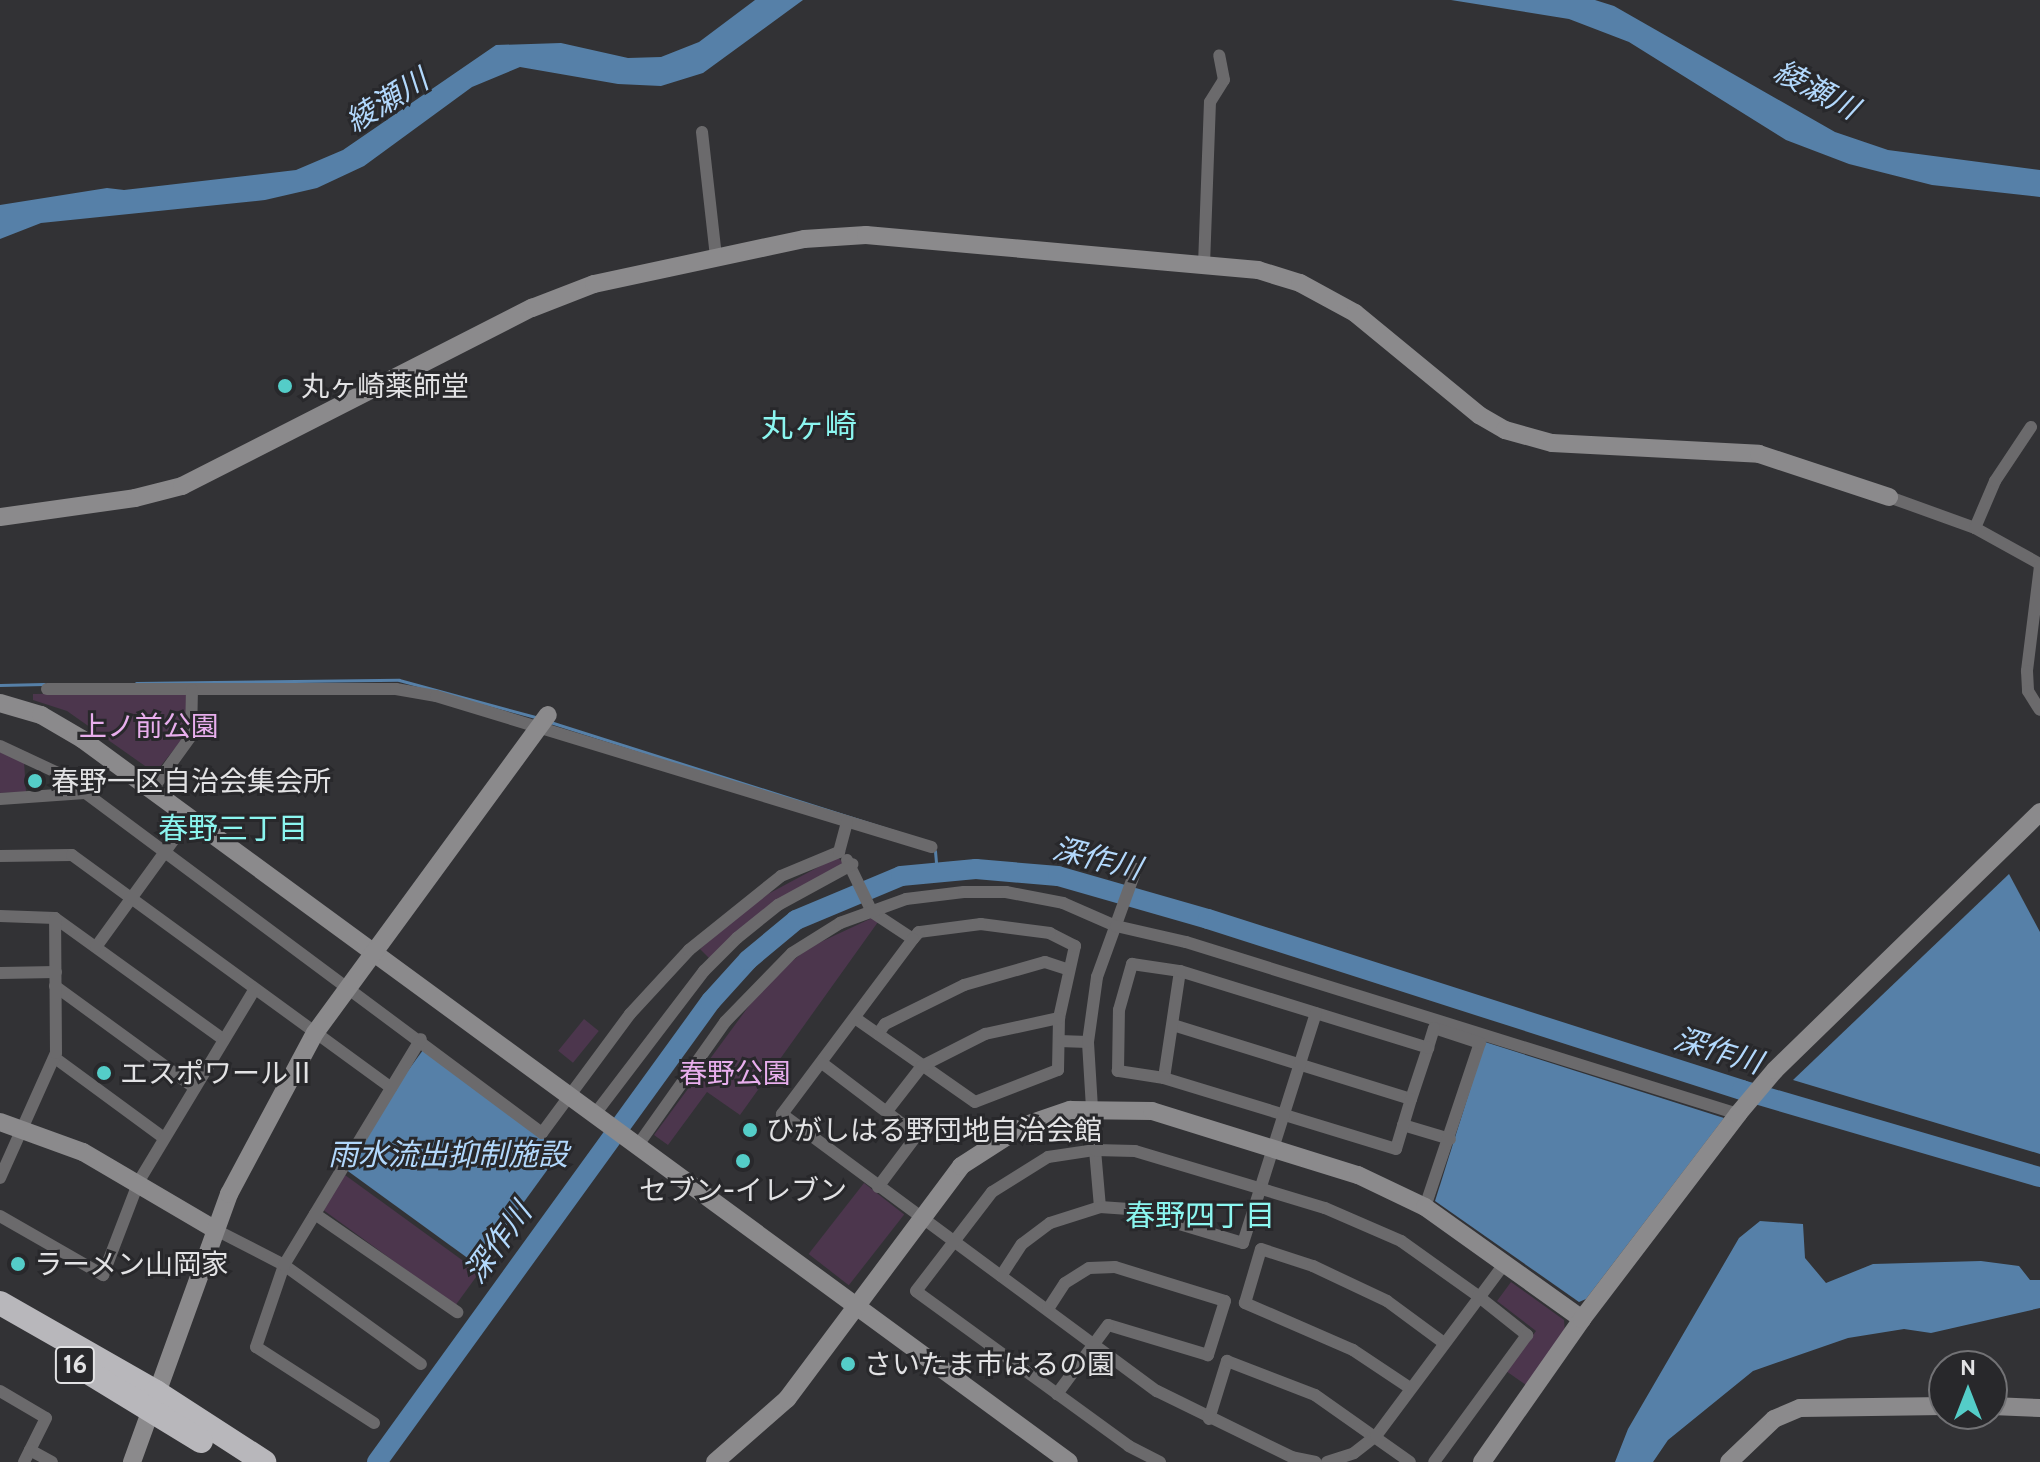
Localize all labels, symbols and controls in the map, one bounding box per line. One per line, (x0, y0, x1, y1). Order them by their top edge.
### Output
water label: 綾瀬川 (1768, 53, 1864, 127)
water label: 綾瀬川 (339, 62, 435, 140)
place label: 丸ヶ崎薬師堂 (301, 369, 469, 403)
marker: 丸ヶ崎薬師堂 (276, 377, 294, 395)
district label: 丸ヶ崎 (761, 407, 857, 445)
park label: 上ノ前公園 (79, 709, 219, 743)
place label: 春野一区自治会集会所 (51, 764, 331, 798)
marker: 春野一区自治会集会所 (26, 772, 44, 790)
district label: 春野三丁目 (158, 811, 308, 847)
water label: 深作川 (1049, 831, 1145, 887)
water label: 深作川 (1670, 1021, 1766, 1081)
place label: エスポワールⅡ (120, 1056, 316, 1090)
park label: 春野公園 (679, 1056, 791, 1090)
marker: エスポワールⅡ (95, 1064, 113, 1082)
place label: ひがしはる野団地自治会館 (766, 1113, 1102, 1147)
marker: ひがしはる野団地自治会館 (741, 1121, 759, 1139)
water label: 雨水流出抑制施設 (328, 1137, 568, 1173)
marker: セブン-イレブン (734, 1152, 752, 1170)
place label: セブン-イレブン (639, 1173, 847, 1207)
water label: 深作川 (457, 1196, 539, 1290)
district label: 春野四丁目 (1125, 1198, 1275, 1234)
place label: ラーメン山岡家 (34, 1247, 230, 1281)
marker: ラーメン山岡家 (9, 1255, 27, 1273)
road number: 16 (53, 1343, 97, 1387)
place label: さいたま市はるの園 (864, 1347, 1116, 1381)
north arrow (1928, 1350, 2008, 1430)
text: N (1960, 1354, 1976, 1381)
marker: さいたま市はるの園 (839, 1355, 857, 1373)

